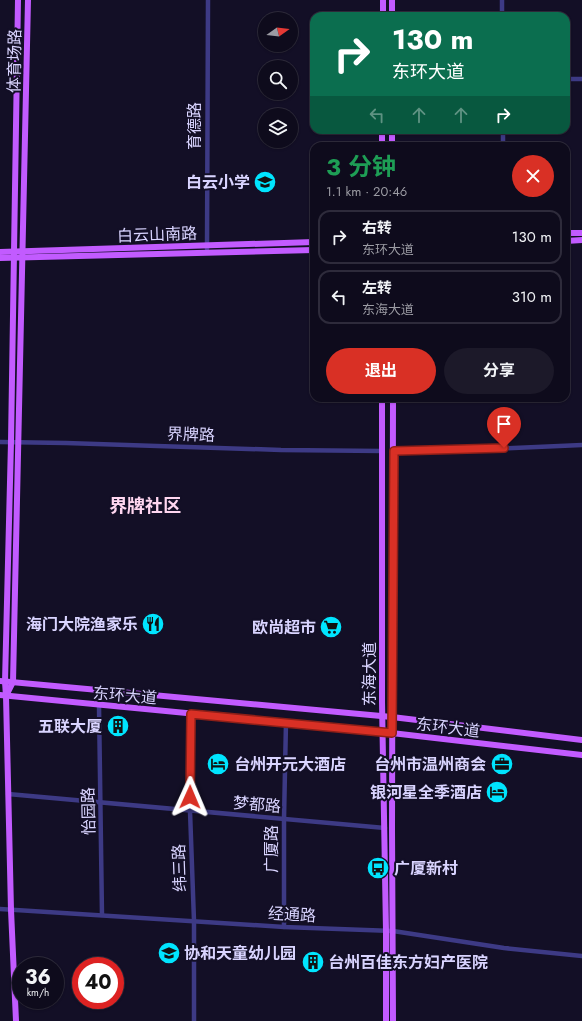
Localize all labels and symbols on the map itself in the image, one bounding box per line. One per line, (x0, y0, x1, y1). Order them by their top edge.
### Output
north arrow (258, 12, 298, 52)
street label: 体育场路 (2, 29, 27, 93)
street label: 育德路 (183, 102, 206, 150)
school or university icon: 白云小学 (252, 169, 278, 195)
place label: 白云小学 (186, 171, 250, 194)
street label: 白云山南路 (117, 222, 197, 247)
pin (487, 407, 521, 448)
street label: 界牌路 (167, 422, 215, 447)
district label: 界牌社区 (109, 493, 181, 519)
restaurant icon: 海门大院渔家乐 (140, 611, 166, 637)
place label: 海门大院渔家乐 (26, 613, 138, 636)
supermarket icon: 欧尚超市 (318, 614, 344, 640)
place label: 欧尚超市 (252, 616, 316, 639)
street label: 东海大道 (358, 642, 381, 706)
street label: 东环大道 (92, 681, 158, 710)
street label: 东环大道 (415, 712, 481, 743)
building icon: 五联大厦 (105, 713, 131, 739)
place label: 五联大厦 (38, 715, 102, 738)
hotel icon: 台州开元大酒店 (205, 751, 231, 777)
office icon: 台州市温州商会 (489, 751, 515, 777)
place label: 台州开元大酒店 (234, 753, 346, 776)
place label: 台州市温州商会 (374, 753, 486, 776)
position arrow (169, 776, 211, 818)
hotel icon: 银河星全季酒店 (484, 779, 510, 805)
place label: 银河星全季酒店 (370, 781, 482, 804)
street label: 怡园路 (77, 787, 100, 835)
street label: 梦都路 (232, 791, 282, 818)
street label: 广厦路 (260, 825, 283, 873)
street label: 纬三路 (167, 844, 192, 892)
bus stop icon: 广厦新村 (365, 855, 391, 881)
place label: 广厦新村 (394, 857, 458, 880)
street label: 经通路 (267, 902, 317, 927)
school or university icon: 协和天童幼儿园 (156, 940, 182, 966)
place label: 协和天童幼儿园 (184, 942, 296, 965)
building icon: 台州百佳东方妇产医院 (300, 949, 326, 975)
place label: 台州百佳东方妇产医院 (328, 951, 488, 974)
speed limit sign: 40 (72, 957, 124, 1009)

